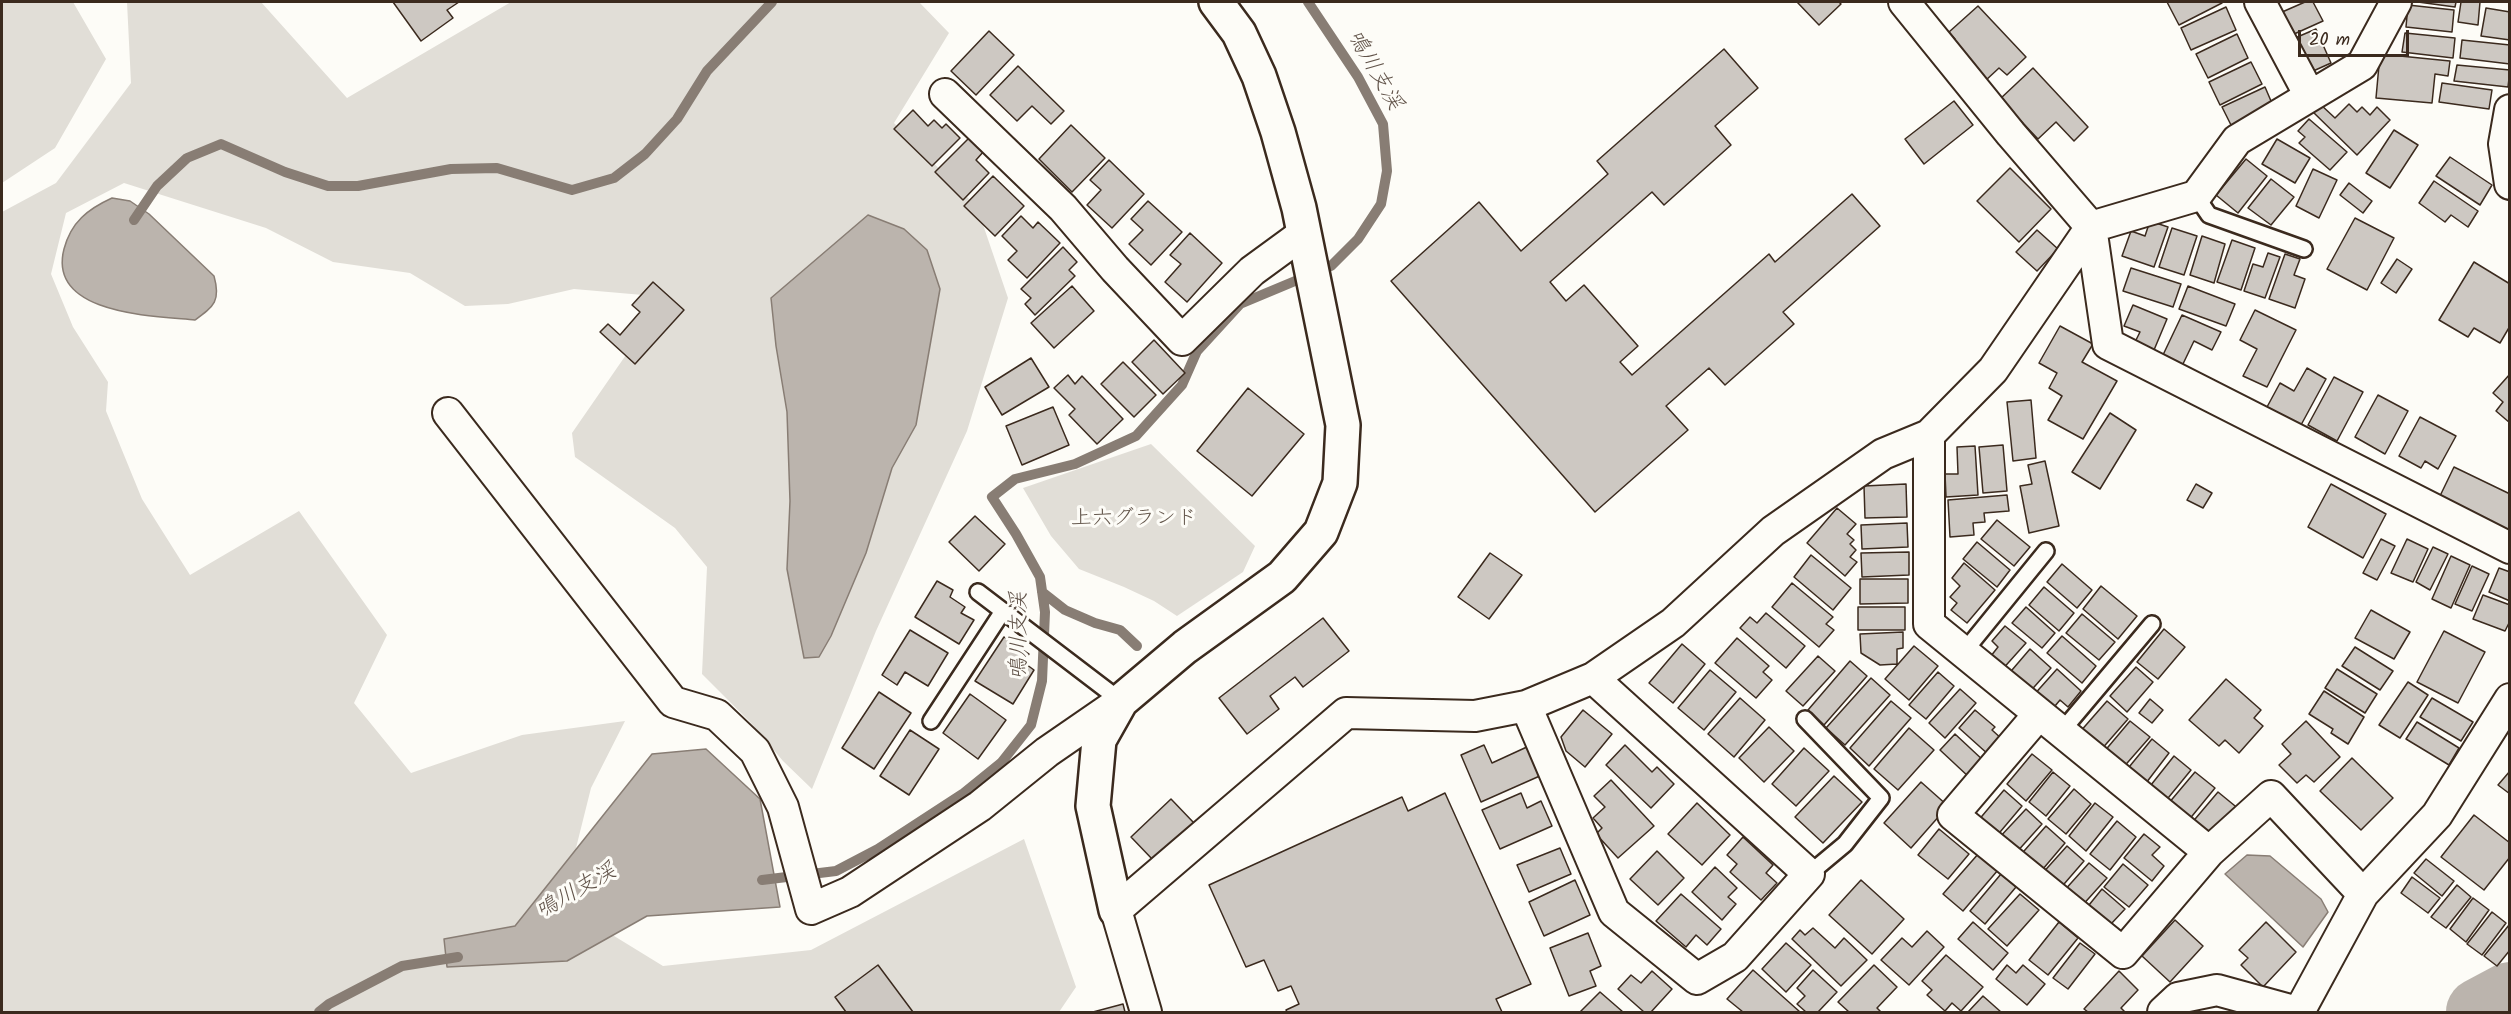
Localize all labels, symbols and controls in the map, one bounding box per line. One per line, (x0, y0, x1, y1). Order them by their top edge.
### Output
scale bar (2301, 18, 2412, 56)
water label: 鳴川支渓 (1340, 26, 1406, 116)
text: 20 m (2309, 26, 2350, 55)
park label: 上六グランド (1071, 507, 1197, 533)
water label: 鳴川支渓 (1008, 592, 1034, 680)
water label: 鳴川支渓 (532, 860, 622, 926)

